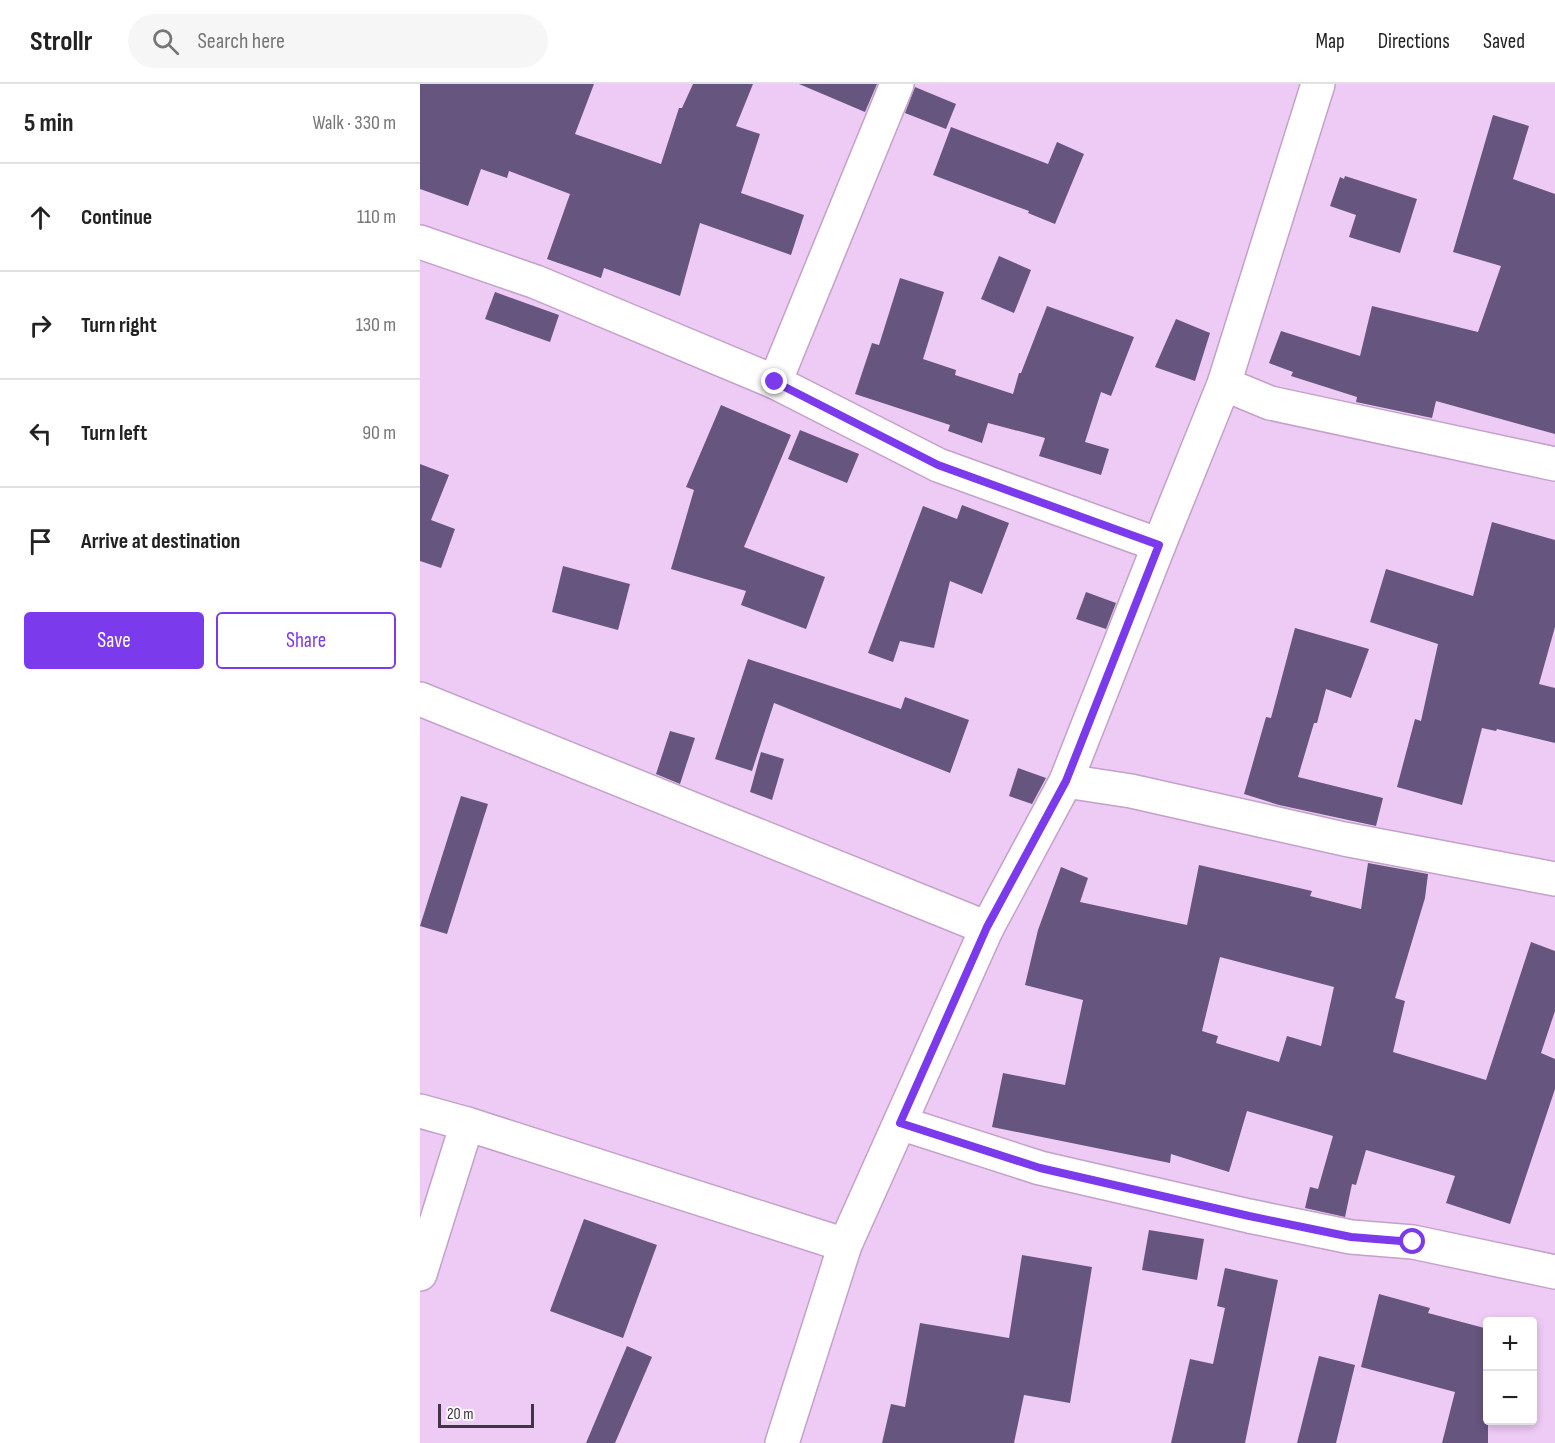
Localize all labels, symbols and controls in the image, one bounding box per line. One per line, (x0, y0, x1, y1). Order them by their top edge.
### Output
search box (128, 14, 548, 68)
text: Strollr (30, 25, 92, 58)
icon: search (149, 25, 182, 58)
text: Search here (197, 28, 285, 55)
text: Map (1315, 29, 1345, 54)
text: Directions (1378, 29, 1450, 54)
text: Saved (1483, 29, 1525, 54)
text: 5 min (24, 108, 74, 139)
text: Walk · 330 m (312, 111, 396, 135)
icon: ahead (24, 201, 57, 234)
text: Continue (81, 204, 152, 231)
text: 110 m (357, 205, 396, 229)
icon: right (24, 309, 57, 342)
text: Turn right (81, 312, 157, 339)
text: 130 m (356, 313, 396, 337)
route end (761, 368, 787, 394)
icon: left (24, 417, 57, 450)
text: Turn left (81, 420, 147, 447)
text: 90 m (362, 421, 396, 445)
icon: arrive (24, 525, 57, 558)
text: Arrive at destination (81, 528, 240, 555)
button: Save (24, 612, 204, 669)
button: Share (216, 612, 396, 669)
route start (1399, 1228, 1425, 1254)
map controls (1483, 1317, 1537, 1425)
button: + (1483, 1317, 1537, 1371)
button: − (1483, 1371, 1537, 1425)
scale bar (438, 1401, 534, 1428)
text: 20 m (447, 1405, 474, 1424)

